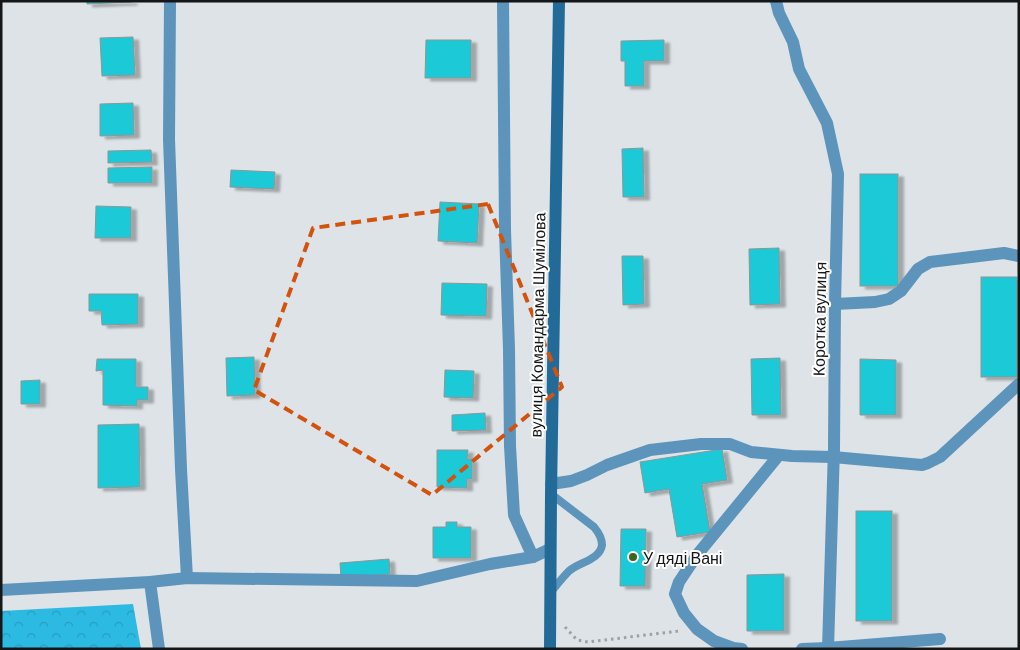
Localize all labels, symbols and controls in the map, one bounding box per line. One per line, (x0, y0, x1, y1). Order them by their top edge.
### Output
street label: вулиця Командарма Шумілова (526, 212, 548, 438)
street label: Коротка вулиця (809, 262, 829, 376)
place label: У дяді Вані (643, 548, 722, 567)
marker: У дяді Вані (627, 551, 639, 563)

